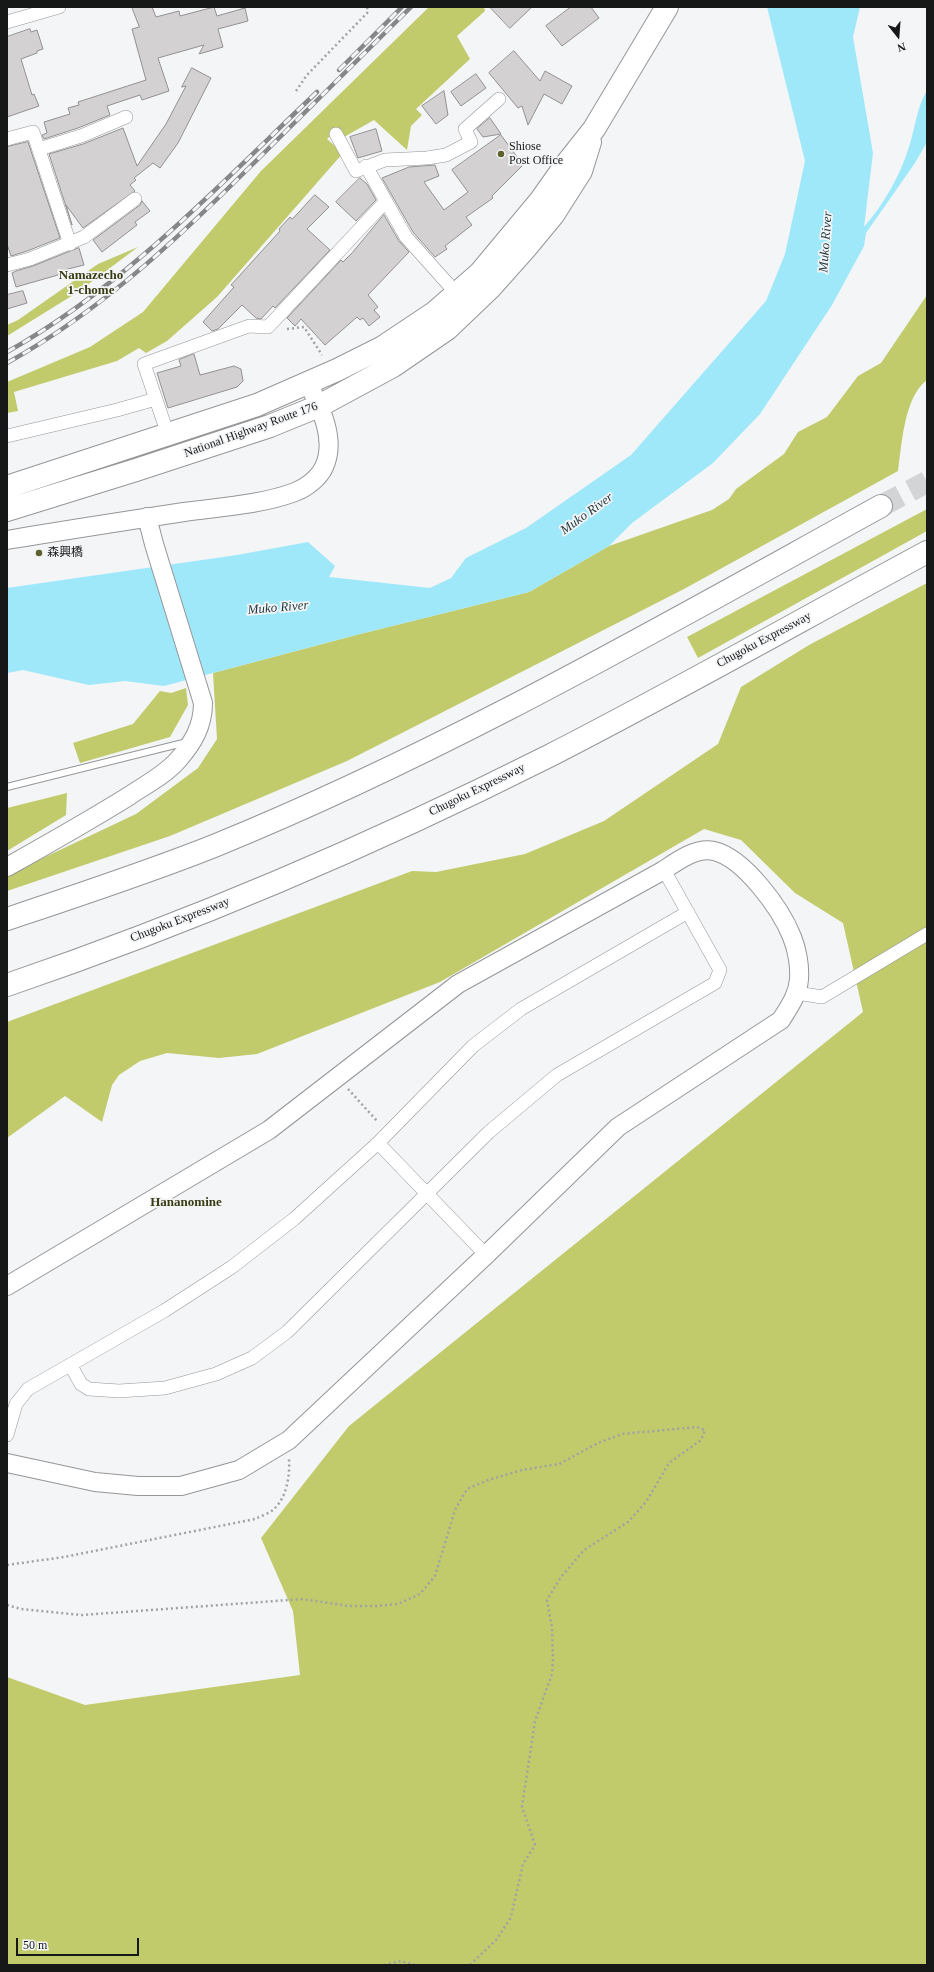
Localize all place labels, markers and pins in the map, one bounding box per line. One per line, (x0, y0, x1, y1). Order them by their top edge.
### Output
place label: Shiose Post Office (509, 140, 563, 168)
marker: Shiose Post Office (496, 149, 506, 159)
place label: 森興橋 (47, 546, 83, 560)
marker: 森興橋 (34, 548, 44, 558)

